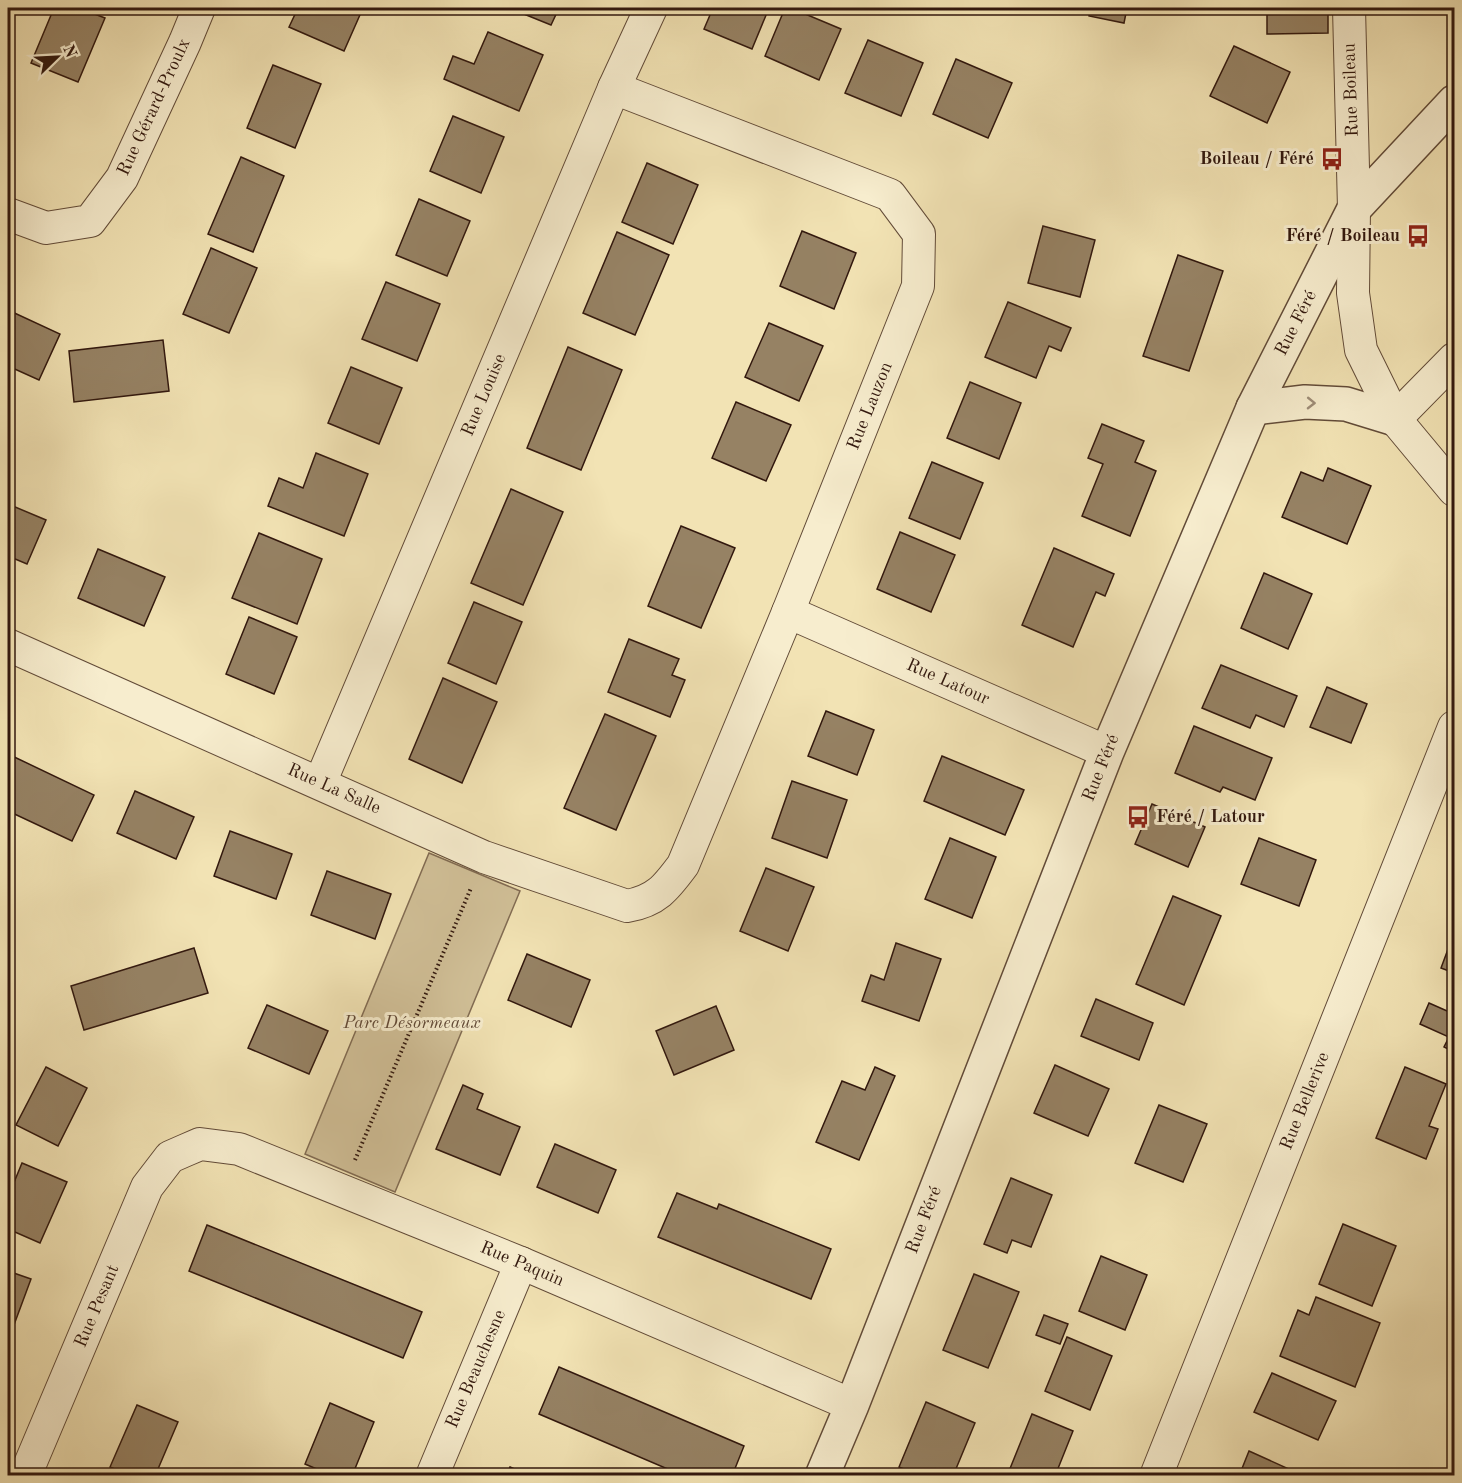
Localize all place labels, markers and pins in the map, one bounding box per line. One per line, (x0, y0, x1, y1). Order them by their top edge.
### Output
bus stop icon: Boileau / Féré (1319, 146, 1345, 172)
place label: Boileau / Féré (1199, 150, 1314, 168)
bus stop icon: Féré / Boileau (1405, 223, 1431, 249)
place label: Féré / Boileau (1285, 227, 1400, 245)
bus stop icon: Féré / Latour (1125, 804, 1151, 830)
place label: Féré / Latour (1156, 808, 1265, 826)

